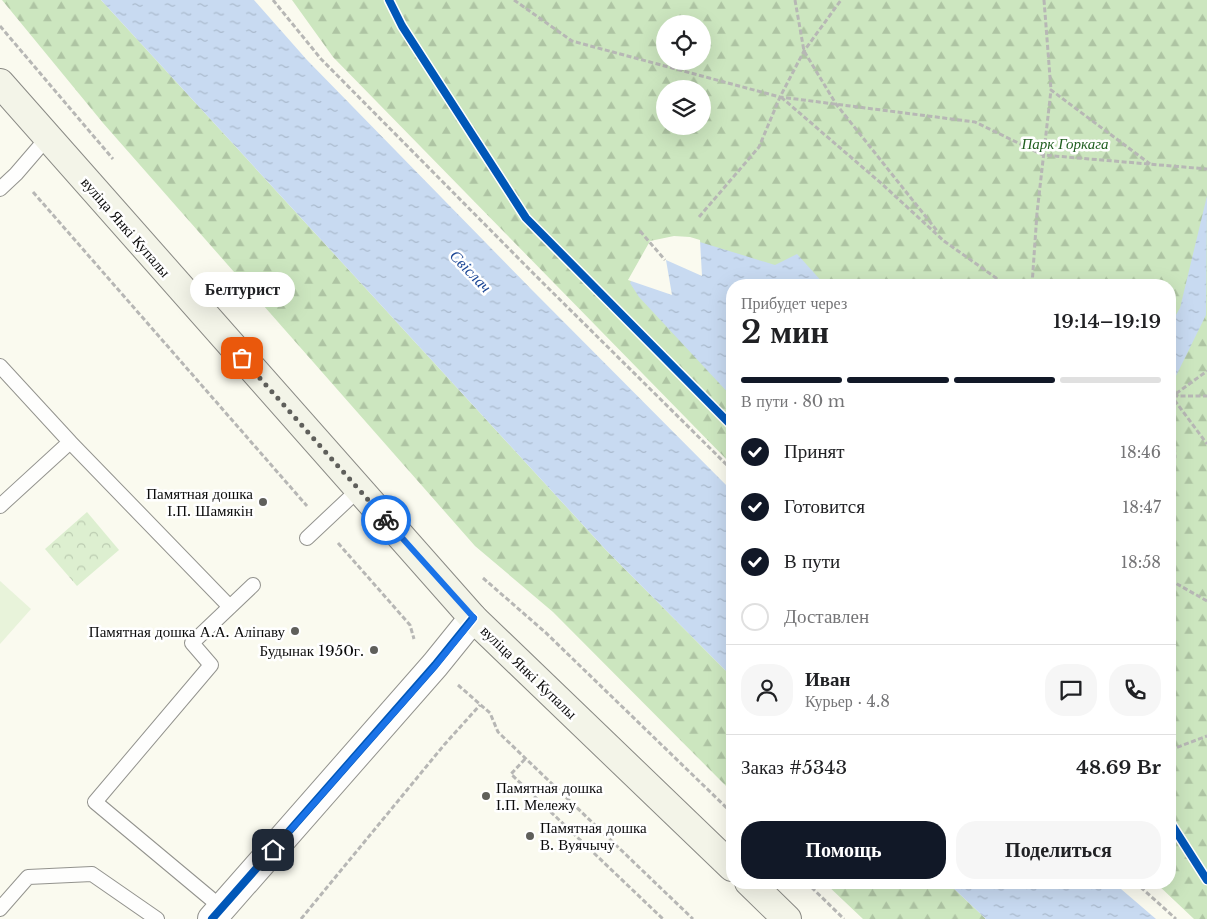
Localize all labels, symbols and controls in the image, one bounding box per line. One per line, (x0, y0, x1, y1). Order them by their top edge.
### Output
map controls (656, 15, 711, 135)
button: locate (656, 15, 711, 70)
button: layers (656, 80, 711, 135)
park label: Парк Горкага (1020, 134, 1109, 153)
street label: вуліца Янкі Купалы (77, 173, 175, 281)
water label: Свіслач (446, 245, 496, 297)
callout: Белтурист (190, 273, 294, 308)
text: Белтурист (205, 279, 280, 299)
text: Прибудет через (741, 293, 847, 313)
text: 19:14–19:19 (1053, 310, 1161, 333)
text: 2 мин (741, 312, 829, 352)
pin (221, 337, 263, 379)
icon: bag (228, 344, 256, 372)
text: В пути · 80 m (741, 391, 845, 411)
icon: check (741, 438, 769, 466)
text: Принят (784, 440, 845, 463)
text: 18:46 (1120, 442, 1161, 462)
place label: Памятная дошка І.П. Шамякін (146, 484, 253, 520)
icon: check (741, 493, 769, 521)
courier (361, 495, 411, 545)
text: Готовится (784, 495, 865, 518)
marker: Памятная дошка І.П. Шамякін (257, 496, 269, 508)
text: 18:47 (1122, 497, 1161, 517)
icon: bike (372, 506, 400, 534)
icon: check (741, 548, 769, 576)
text: В пути (784, 550, 840, 573)
text: 18:58 (1121, 552, 1161, 572)
text: Доставлен (784, 605, 869, 628)
street label: вуліца Янкі Купалы (477, 621, 581, 723)
place label: Памятная дошка А.А. Аліпаву (89, 622, 285, 641)
marker: Памятная дошка А.А. Аліпаву (289, 625, 301, 637)
place label: Будынак 1950г. (260, 641, 364, 660)
marker: Будынак 1950г. (368, 644, 380, 656)
button: person (741, 664, 793, 716)
button: chat (1045, 664, 1097, 716)
button: phone (1109, 664, 1161, 716)
text: Иван (805, 668, 851, 691)
text: Курьер · 4.8 (805, 691, 890, 711)
text: Заказ #5343 (741, 756, 847, 779)
text: 48.69 Br (1076, 756, 1161, 779)
place label: Памятная дошка І.П. Мележу (496, 778, 603, 814)
marker: Памятная дошка І.П. Мележу (480, 790, 492, 802)
place label: Памятная дошка В. Вуячычу (540, 818, 647, 854)
button: Помощь (741, 821, 946, 879)
button: Поделиться (956, 821, 1161, 879)
pin (252, 829, 294, 871)
marker: Памятная дошка В. Вуячычу (524, 830, 536, 842)
icon: home (259, 836, 287, 864)

